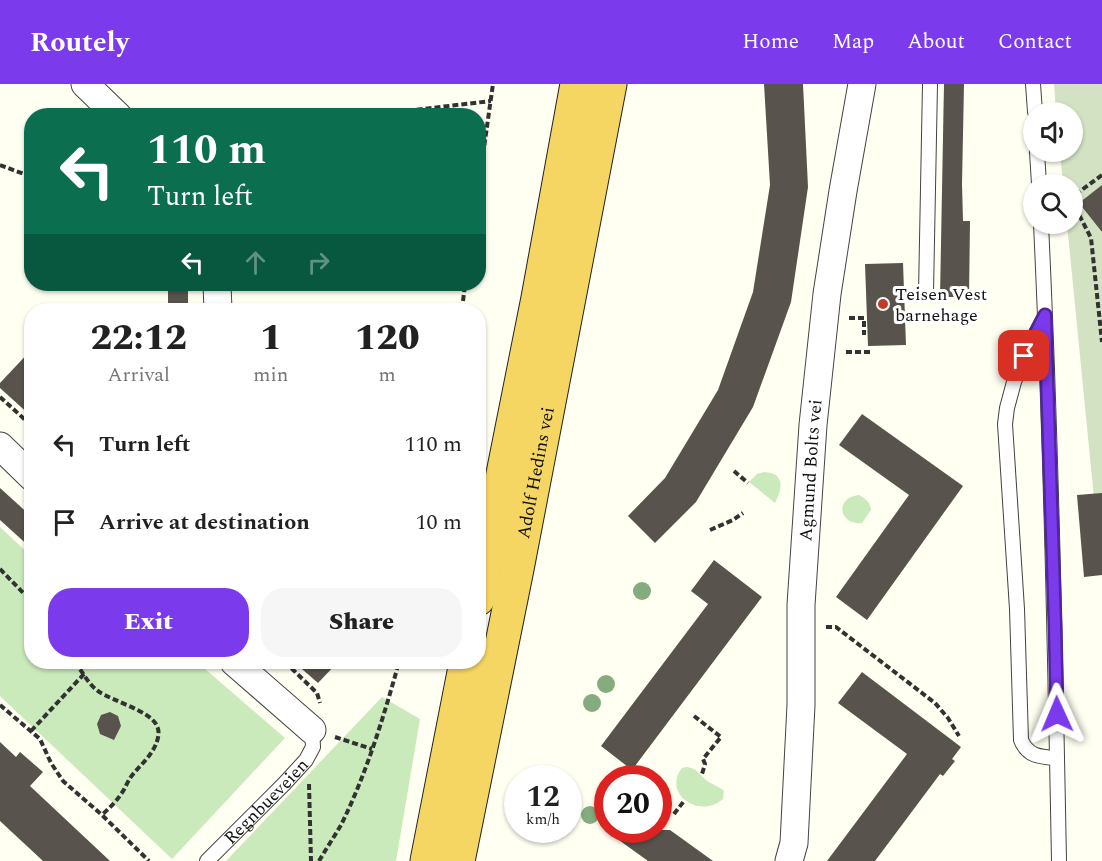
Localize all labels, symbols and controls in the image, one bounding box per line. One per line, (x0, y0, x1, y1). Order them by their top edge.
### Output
text: Routely (30, 21, 129, 64)
text: Home (742, 26, 799, 58)
text: Map (832, 26, 874, 58)
text: About (907, 26, 965, 58)
text: Contact (998, 26, 1072, 58)
map controls (1023, 102, 1083, 234)
button: sound (1023, 102, 1083, 162)
text: 110 m (147, 119, 266, 182)
icon: left (48, 132, 126, 210)
button: search (1023, 174, 1083, 234)
text: Turn left (147, 176, 253, 218)
icon: left (176, 246, 209, 279)
icon: ahead (239, 246, 272, 279)
icon: right (302, 246, 335, 279)
place label: Teisen Vest barnehage (895, 281, 987, 329)
marker: Teisen Vest barnehage (876, 297, 890, 311)
text: 22:12 (90, 311, 187, 366)
text: 1 (260, 311, 282, 366)
text: 120 (355, 311, 420, 366)
pin (998, 330, 1049, 381)
icon: arrive (1007, 339, 1040, 372)
text: Arrival (108, 360, 170, 390)
text: min (253, 360, 288, 390)
text: m (379, 360, 396, 390)
street label: Agmund Bolts vei (792, 398, 829, 542)
street label: Adolf Hedins vei (510, 404, 561, 541)
icon: left (48, 428, 81, 461)
text: Turn left (99, 428, 191, 461)
text: 110 m (405, 428, 462, 461)
icon: arrive (48, 506, 81, 539)
text: Arrive at destination (99, 506, 310, 539)
text: 10 m (416, 506, 462, 539)
button: Exit (48, 588, 249, 657)
button: Share (261, 588, 462, 657)
position arrow (1025, 682, 1089, 746)
street label: Regnbueveien (217, 752, 315, 851)
speed limit sign: 20 (594, 765, 672, 843)
text: 12 (526, 774, 560, 820)
text: km/h (526, 808, 560, 831)

